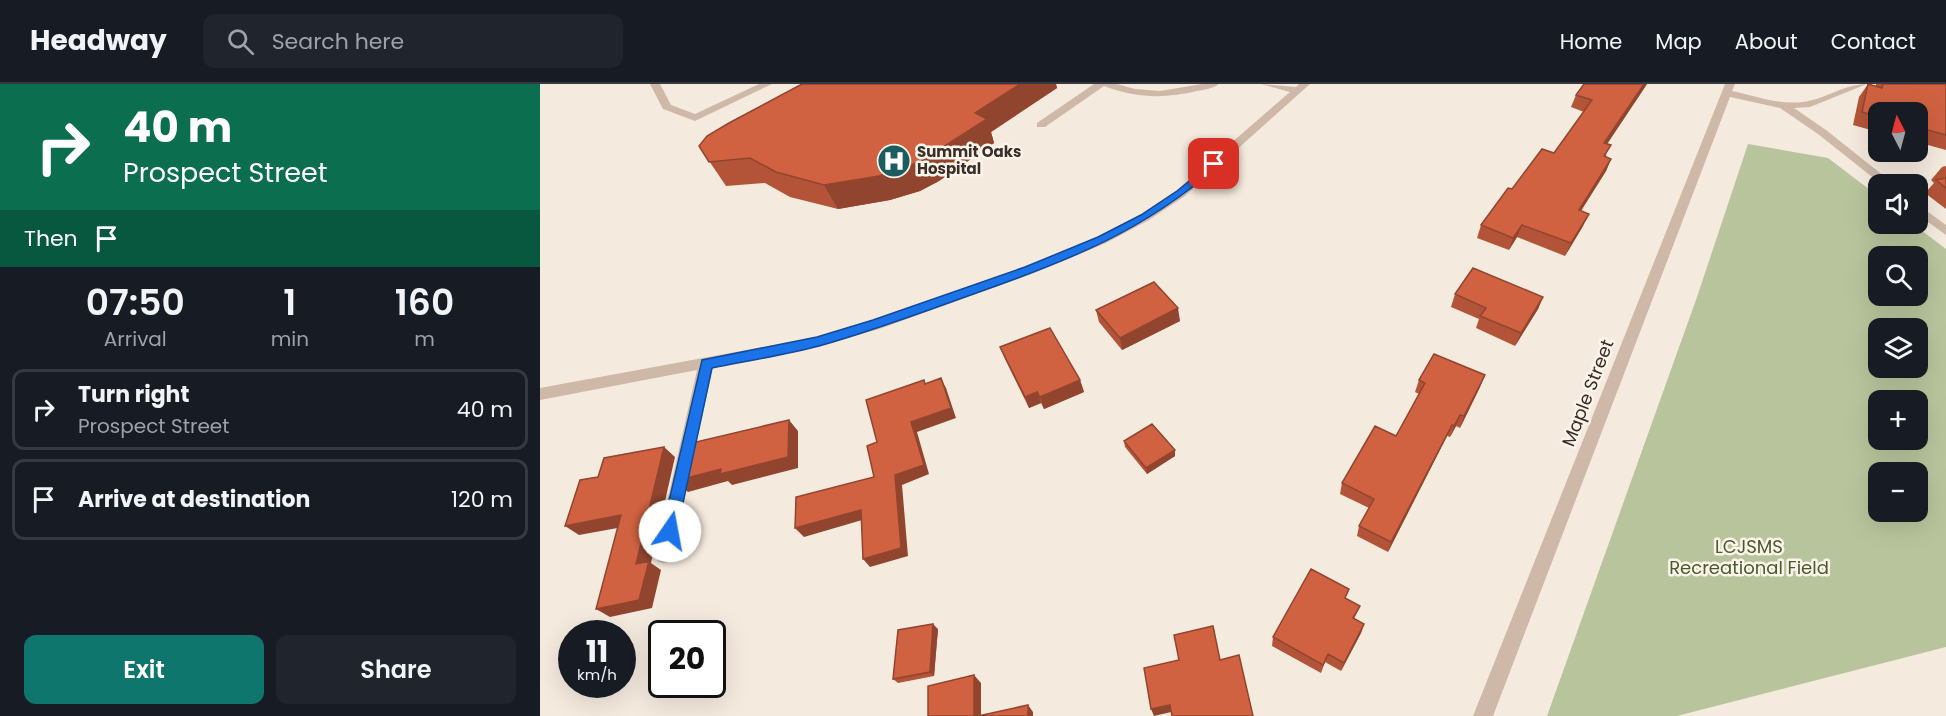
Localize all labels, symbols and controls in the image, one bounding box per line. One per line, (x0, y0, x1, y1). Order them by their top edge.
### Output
search box (203, 14, 623, 68)
text: Headway (30, 21, 167, 60)
icon: search (224, 25, 257, 58)
text: Search here (272, 26, 404, 57)
text: Home (1560, 27, 1622, 56)
text: Map (1655, 27, 1702, 56)
text: About (1735, 27, 1798, 56)
text: Contact (1831, 27, 1916, 56)
text: 40 m (123, 98, 232, 157)
north arrow (1868, 102, 1928, 162)
map controls (1868, 102, 1928, 522)
icon: right (24, 108, 102, 186)
pin (1188, 138, 1239, 189)
place label: Summit Oaks Hospital (917, 141, 1021, 179)
hospital icon: Summit Oaks Hospital (876, 143, 912, 179)
icon: arrive (1197, 147, 1230, 180)
text: Prospect Street (123, 154, 328, 191)
button: sound (1868, 174, 1928, 234)
icon: arrive (90, 222, 123, 255)
text: Then (24, 223, 78, 254)
button: search (1868, 246, 1928, 306)
text: 07:50 (86, 277, 185, 328)
text: 1 (283, 277, 296, 328)
text: 160 (395, 277, 454, 328)
button: layers (1868, 318, 1928, 378)
text: Arrival (104, 325, 167, 353)
text: min (271, 325, 309, 353)
text: m (414, 325, 435, 353)
street label: Maple Street (1556, 336, 1619, 450)
text: Turn right (78, 379, 189, 410)
button: + (1868, 390, 1928, 450)
icon: right (27, 393, 60, 426)
text: 40 m (457, 394, 513, 425)
text: Prospect Street (78, 412, 230, 440)
button: − (1868, 462, 1928, 522)
icon: arrive (27, 483, 60, 516)
text: Arrive at destination (78, 484, 310, 515)
text: 120 m (451, 484, 513, 515)
position arrow (638, 499, 702, 563)
park label: LCJSMS Recreational Field (1669, 534, 1829, 580)
speed limit sign: 20 (648, 620, 726, 698)
text: 11 (586, 630, 608, 673)
button: Exit (24, 635, 264, 704)
button: Share (276, 635, 516, 704)
text: km/h (577, 664, 617, 685)

